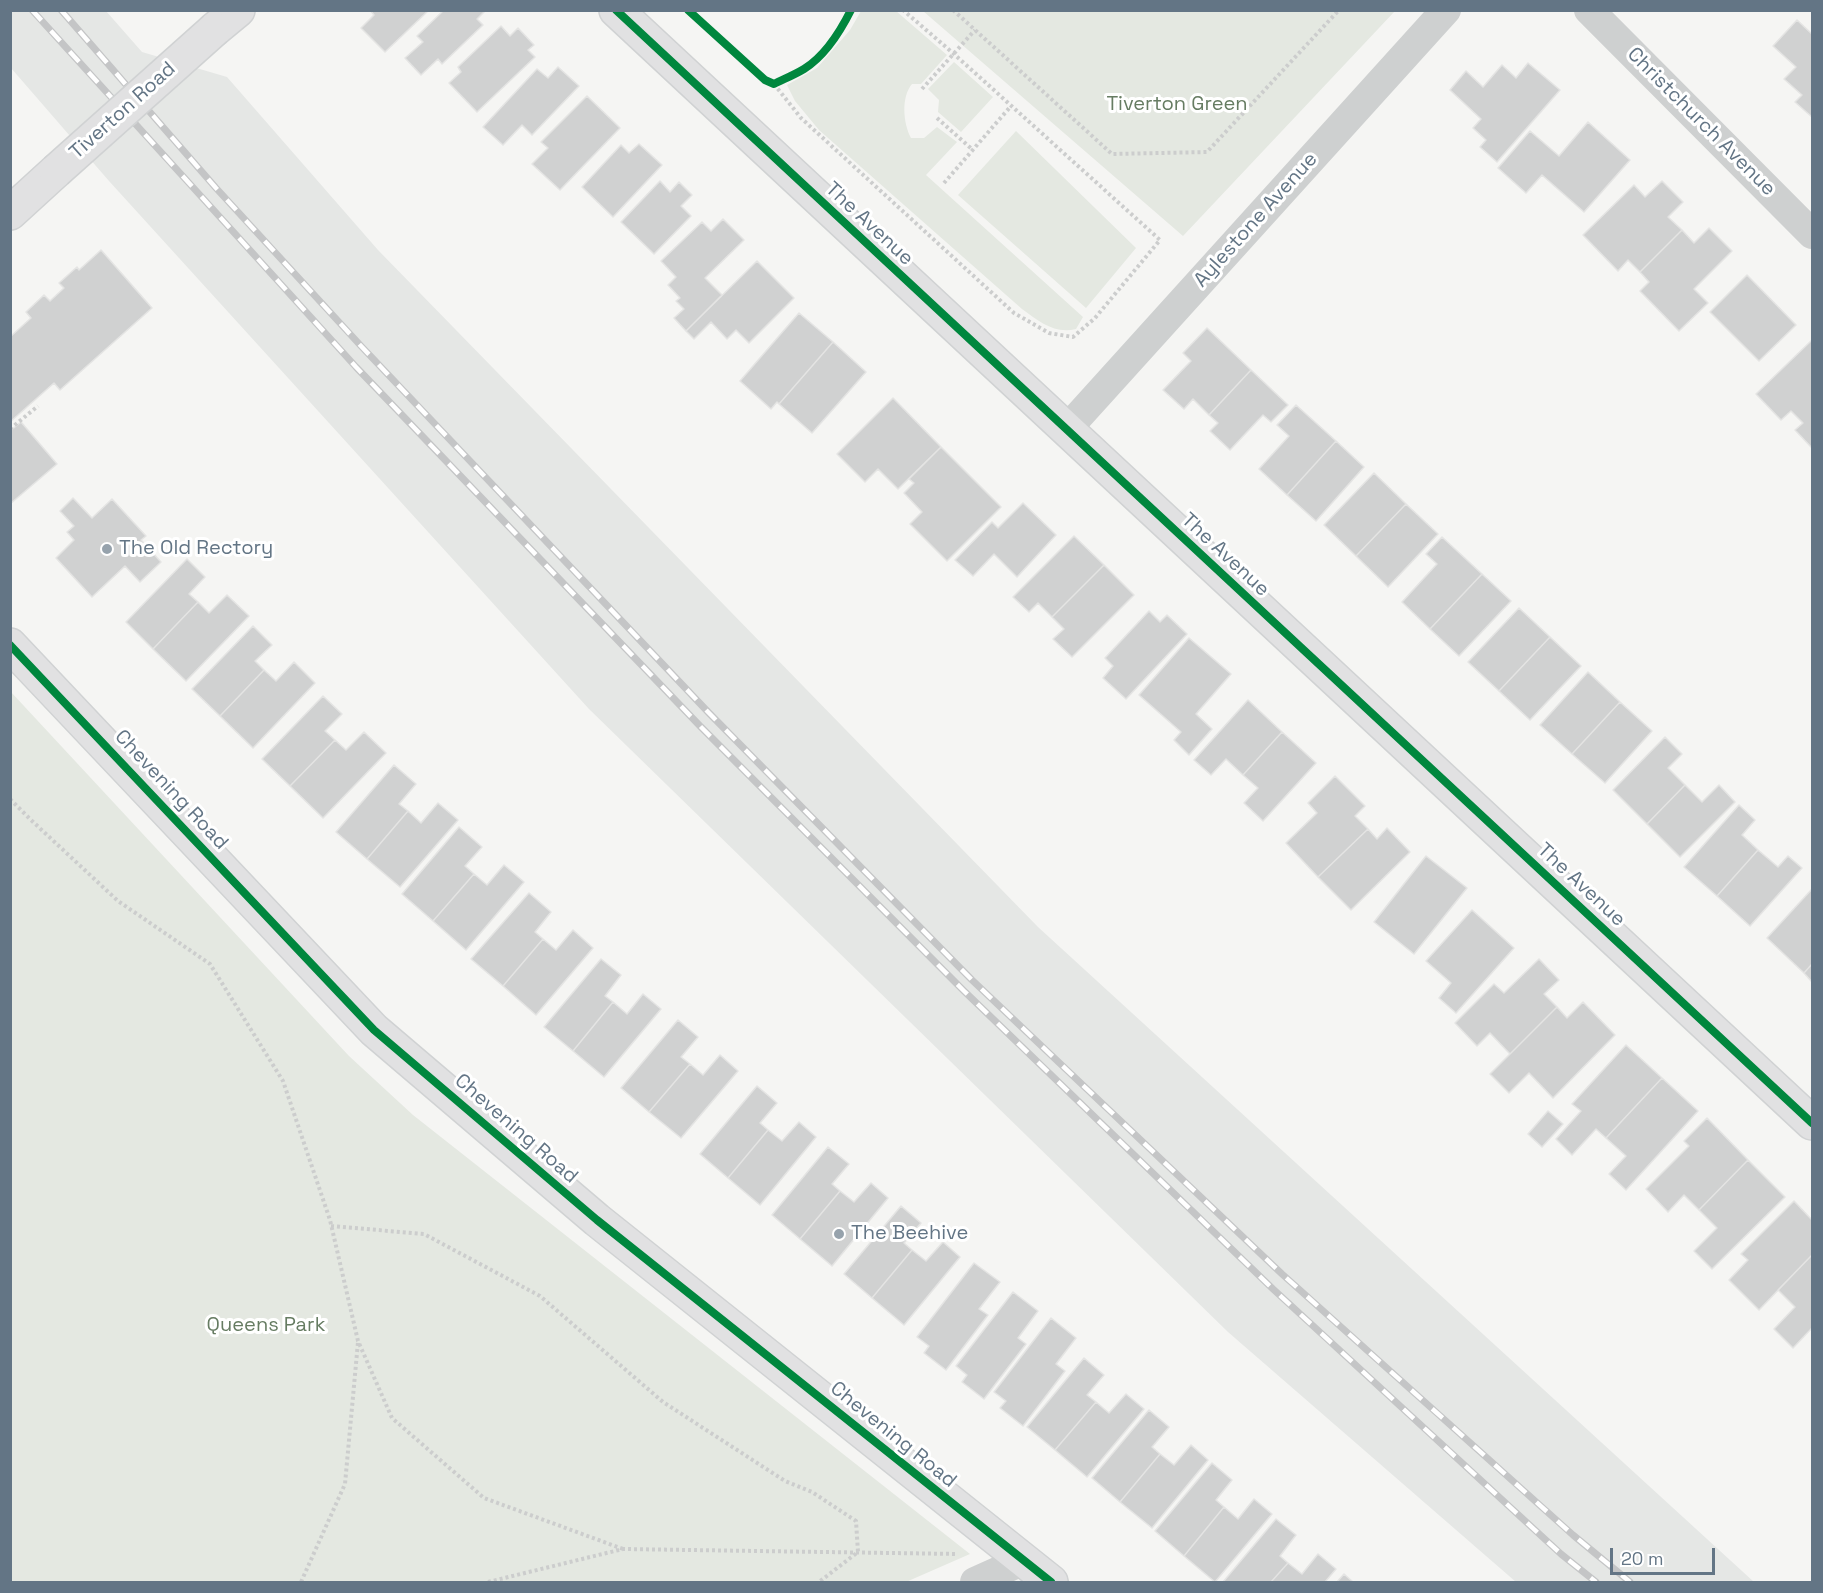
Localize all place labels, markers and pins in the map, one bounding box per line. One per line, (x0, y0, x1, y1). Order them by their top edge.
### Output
place label: The Old Rectory (119, 537, 273, 561)
marker: The Old Rectory (100, 542, 114, 556)
place label: The Beehive (851, 1222, 968, 1246)
marker: The Beehive (832, 1227, 846, 1241)

